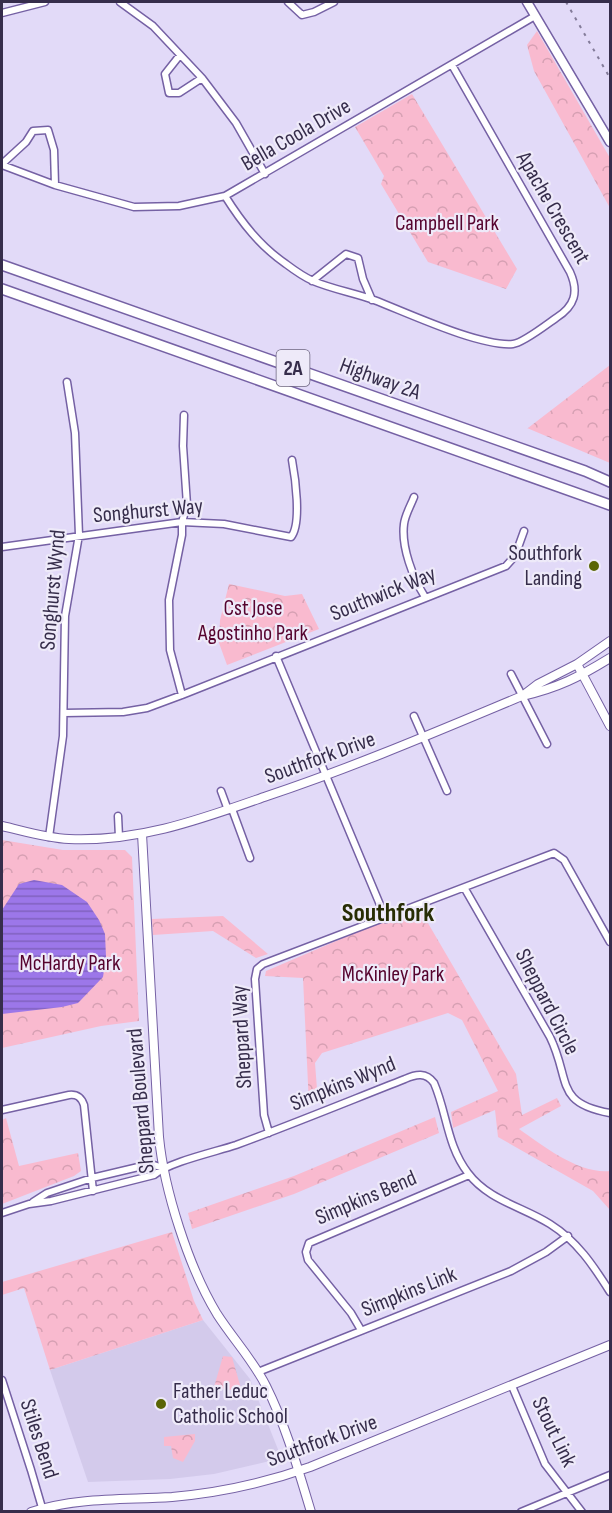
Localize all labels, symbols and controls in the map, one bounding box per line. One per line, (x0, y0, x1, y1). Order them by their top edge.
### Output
street label: Bella Coola Drive (236, 93, 356, 177)
street label: Apache Crescent (510, 146, 596, 269)
park label: Campbell Park (395, 210, 500, 237)
road number: 2A (276, 350, 310, 386)
street label: Highway 2A (336, 352, 425, 406)
street label: Songhurst Way (92, 493, 204, 529)
street label: Songhurst Wynd (34, 529, 72, 651)
place label: Southfork Landing (508, 540, 583, 592)
marker: Southfork Landing (587, 559, 601, 573)
street label: Southwick Way (326, 560, 440, 627)
park label: Cst Jose Agostinho Park (197, 595, 309, 647)
street label: Southfork Drive (261, 726, 379, 790)
district label: Southfork (342, 898, 434, 929)
street label: Sheppard Circle (509, 944, 585, 1060)
park label: McHardy Park (20, 950, 121, 977)
park label: McKinley Park (342, 961, 445, 988)
street label: Sheppard Way (226, 984, 258, 1089)
street label: Sheppard Boulevard (121, 1027, 161, 1175)
street label: Simpkins Wynd (286, 1051, 400, 1117)
street label: Simpkins Bend (311, 1165, 421, 1231)
street label: Simpkins Link (358, 1261, 461, 1323)
place label: Father Leduc Catholic School (173, 1378, 288, 1430)
street label: Stout Link (526, 1393, 583, 1472)
street label: Stiles Bend (14, 1396, 64, 1482)
marker: Father Leduc Catholic School (154, 1397, 168, 1411)
street label: Southfork Drive (263, 1409, 381, 1473)

